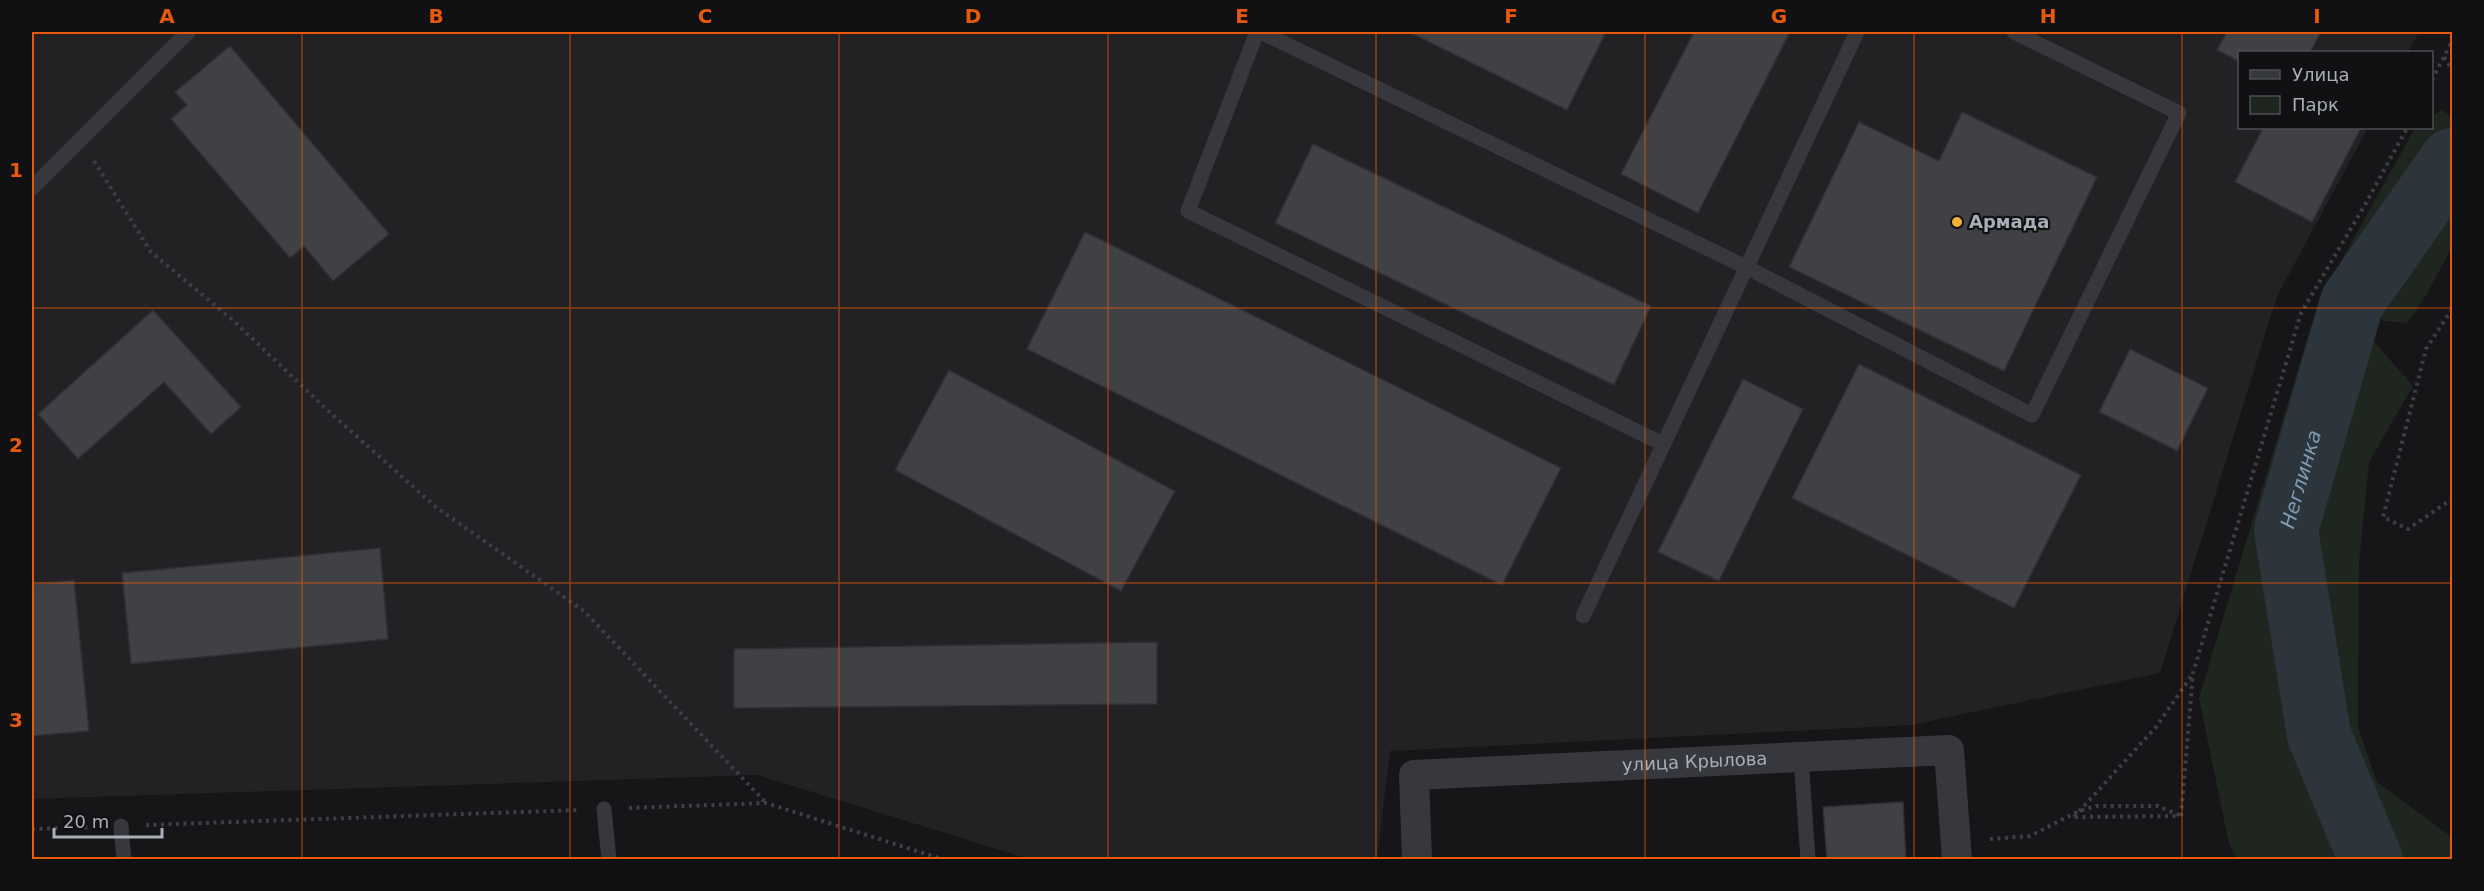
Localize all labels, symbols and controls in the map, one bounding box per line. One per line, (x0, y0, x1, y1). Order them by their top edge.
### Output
text: A (159, 4, 175, 28)
text: B (428, 4, 444, 28)
text: C (698, 4, 712, 28)
text: D (965, 4, 981, 28)
text: E (1235, 4, 1249, 28)
text: F (1504, 4, 1518, 28)
text: G (1771, 4, 1787, 28)
text: H (2040, 4, 2056, 28)
text: I (2313, 4, 2321, 28)
legend (2238, 51, 2433, 129)
text: Улица (2292, 64, 2349, 85)
text: Парк (2292, 94, 2339, 115)
text: 1 (9, 158, 23, 182)
place label: Армада (1969, 211, 2049, 232)
marker: Армада (1950, 215, 1964, 229)
water label: Неглинка (2275, 427, 2326, 531)
text: 2 (9, 433, 23, 457)
text: 3 (9, 708, 23, 732)
street label: улица Крылова (1621, 748, 1768, 775)
scale bar (54, 801, 162, 839)
text: 20 m (63, 811, 109, 832)

